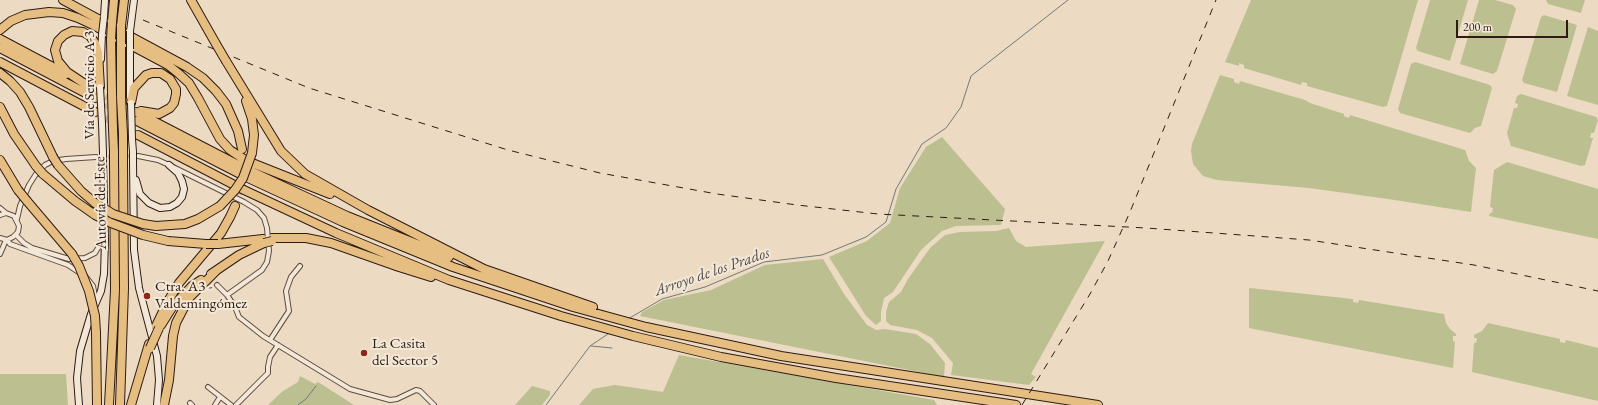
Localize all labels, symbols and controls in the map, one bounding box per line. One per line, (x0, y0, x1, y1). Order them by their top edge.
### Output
scale bar (1458, 12, 1570, 38)
text: 200 m (1463, 19, 1492, 35)
street label: Vía de Servicio A-3 (81, 31, 99, 139)
street label: Autovía del Este (91, 156, 111, 250)
water label: Arroyo de los Prados (652, 243, 772, 301)
place label: Ctra. A3 - Valdemingómez (155, 278, 247, 313)
marker: Ctra. A3 - Valdemingómez (142, 291, 152, 301)
place label: La Casita del Sector 5 (372, 335, 438, 370)
marker: La Casita del Sector 5 (359, 348, 369, 358)

